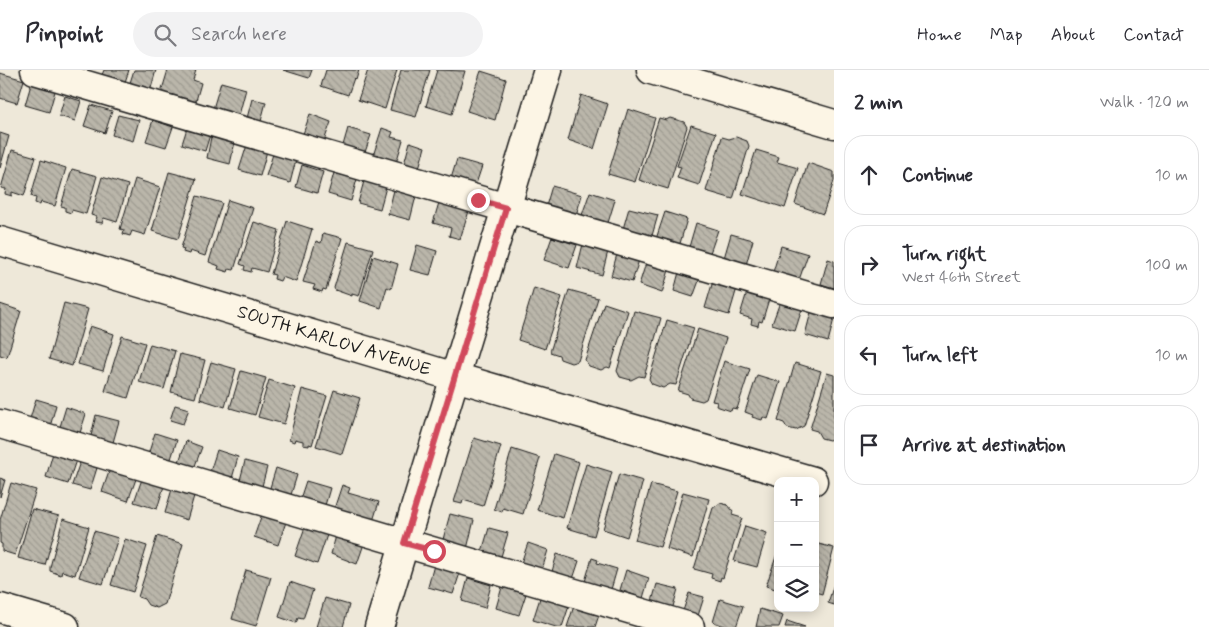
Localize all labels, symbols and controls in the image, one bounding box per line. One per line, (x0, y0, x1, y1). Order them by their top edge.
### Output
search box (133, 12, 483, 57)
text: Pinpoint (25, 19, 103, 50)
icon: search (151, 21, 179, 49)
text: Search here (191, 22, 287, 47)
text: Home (917, 23, 962, 47)
text: Map (990, 23, 1023, 47)
text: About (1051, 23, 1095, 47)
text: Contact (1123, 23, 1184, 47)
text: 2 min (854, 89, 903, 117)
text: Walk · 120 m (1100, 92, 1189, 113)
icon: ahead (855, 161, 883, 189)
text: Continue (902, 163, 973, 188)
text: 10 m (1155, 165, 1188, 186)
route end (467, 189, 490, 212)
text: Turn right (902, 242, 986, 267)
icon: right (855, 251, 883, 279)
text: 100 m (1145, 255, 1188, 276)
text: West 46th Street (902, 267, 1021, 288)
street label: SOUTH KARLOV AVENUE (234, 300, 434, 382)
icon: left (855, 341, 883, 369)
text: Turn left (902, 343, 978, 368)
text: 10 m (1155, 345, 1188, 366)
icon: arrive (855, 431, 883, 459)
text: Arrive at destination (902, 433, 1066, 458)
map controls (774, 477, 819, 612)
button: + (774, 477, 819, 522)
button: − (774, 522, 819, 567)
route start (423, 540, 446, 563)
button: layers (774, 567, 819, 612)

